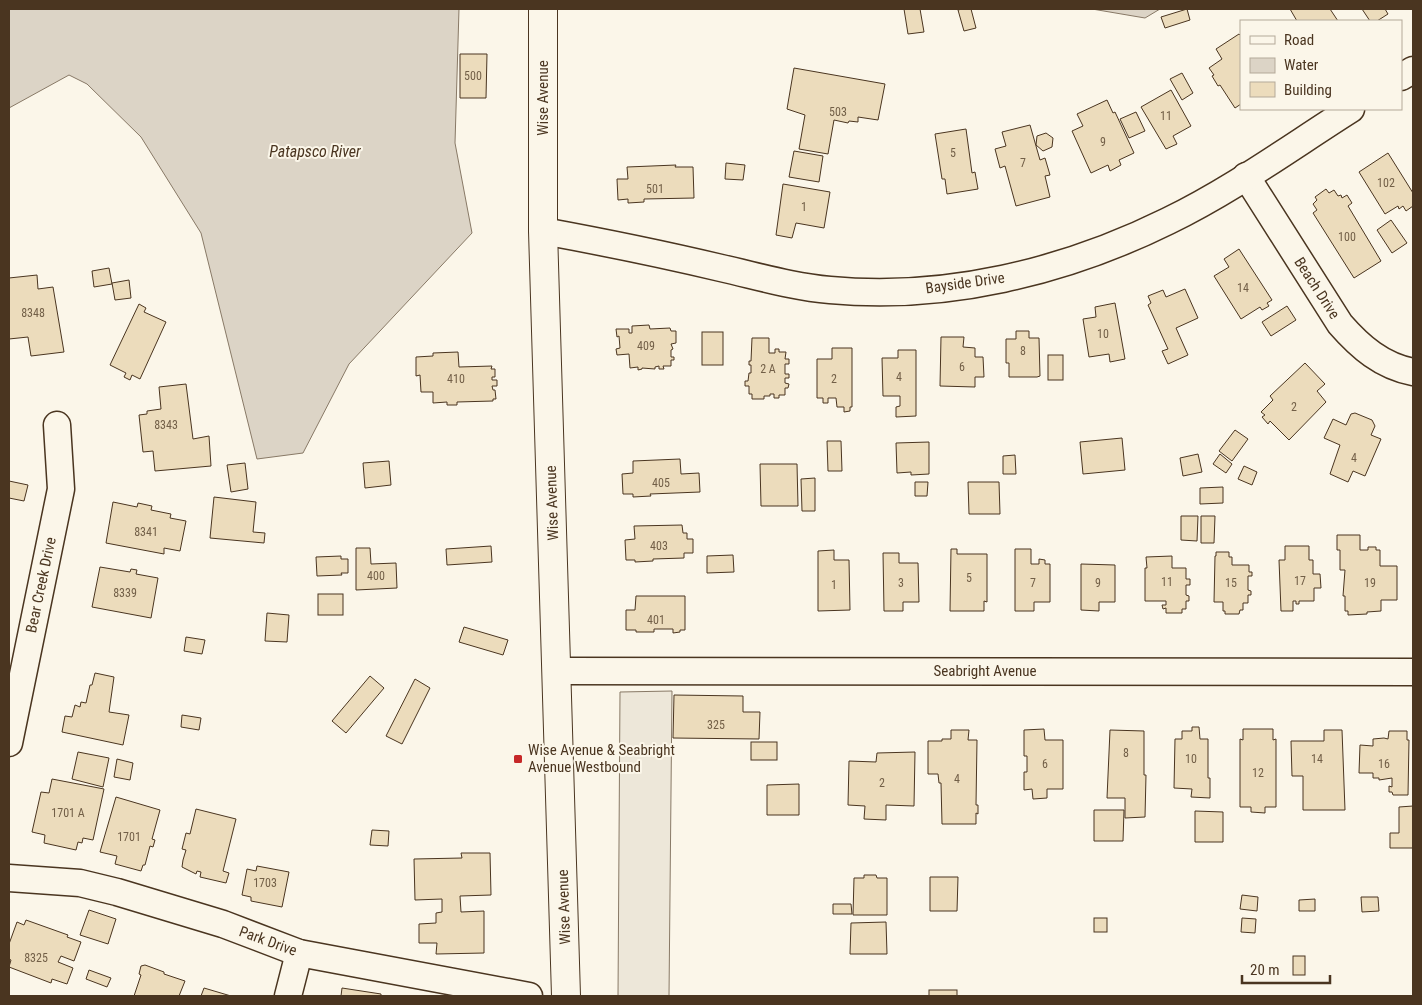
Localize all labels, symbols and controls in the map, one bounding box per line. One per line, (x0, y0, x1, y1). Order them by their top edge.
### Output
legend (1240, 20, 1402, 110)
text: Road (1284, 31, 1314, 49)
text: Water (1284, 56, 1319, 74)
street label: Wise Avenue (534, 60, 552, 136)
house number: 500 (464, 69, 482, 83)
text: Building (1284, 81, 1332, 99)
house number: 503 (829, 105, 847, 119)
house number: 11 (1160, 109, 1172, 123)
house number: 9 (1100, 135, 1106, 149)
water label: Patapsco River (269, 142, 362, 161)
house number: 5 (950, 146, 956, 160)
house number: 7 (1020, 156, 1026, 170)
house number: 102 (1377, 176, 1395, 190)
house number: 501 (646, 182, 664, 196)
house number: 1 (801, 200, 807, 214)
house number: 100 (1338, 230, 1356, 244)
street label: Beach Drive (1290, 254, 1344, 322)
street label: Bayside Drive (924, 269, 1006, 297)
house number: 14 (1237, 281, 1249, 295)
house number: 8348 (21, 306, 45, 320)
house number: 10 (1097, 327, 1109, 341)
house number: 409 (637, 339, 655, 353)
house number: 8 (1020, 344, 1026, 358)
house number: 6 (959, 360, 965, 374)
house number: 2 A (760, 362, 776, 376)
house number: 4 (896, 370, 902, 384)
house number: 410 (447, 372, 465, 386)
house number: 2 (831, 372, 837, 386)
house number: 2 (1291, 400, 1297, 414)
house number: 8343 (154, 418, 178, 432)
house number: 4 (1351, 451, 1357, 465)
street label: Wise Avenue (542, 465, 562, 541)
house number: 405 (652, 476, 670, 490)
house number: 8341 (134, 525, 158, 539)
street label: Bear Creek Drive (22, 535, 60, 635)
house number: 403 (650, 539, 668, 553)
house number: 400 (367, 569, 385, 583)
house number: 5 (966, 571, 972, 585)
house number: 17 (1294, 574, 1306, 588)
house number: 11 (1161, 575, 1173, 589)
house number: 3 (898, 576, 904, 590)
house number: 7 (1030, 576, 1036, 590)
house number: 9 (1095, 576, 1101, 590)
house number: 15 (1225, 576, 1237, 590)
house number: 19 (1364, 576, 1376, 590)
house number: 1 (831, 578, 837, 592)
house number: 8339 (113, 586, 137, 600)
house number: 401 (647, 613, 665, 627)
street label: Seabright Avenue (933, 662, 1037, 680)
house number: 325 (707, 718, 725, 732)
place label: Wise Avenue & Seabright Avenue Westbound (528, 741, 675, 776)
house number: 8 (1123, 746, 1129, 760)
house number: 10 (1185, 752, 1197, 766)
house number: 14 (1311, 752, 1323, 766)
marker: Wise Avenue & Seabright Avenue Westbound (512, 753, 524, 765)
house number: 6 (1042, 757, 1048, 771)
house number: 16 (1378, 757, 1390, 771)
house number: 12 (1252, 766, 1264, 780)
house number: 4 (954, 772, 960, 786)
house number: 2 (879, 776, 885, 790)
house number: 1701 A (51, 806, 85, 820)
house number: 1701 (117, 830, 141, 844)
street label: Wise Avenue (554, 869, 574, 945)
house number: 1703 (253, 876, 277, 890)
street label: Park Drive (237, 922, 299, 960)
house number: 8325 (24, 951, 48, 965)
scale bar (1242, 952, 1330, 984)
text: 20 m (1250, 961, 1280, 979)

